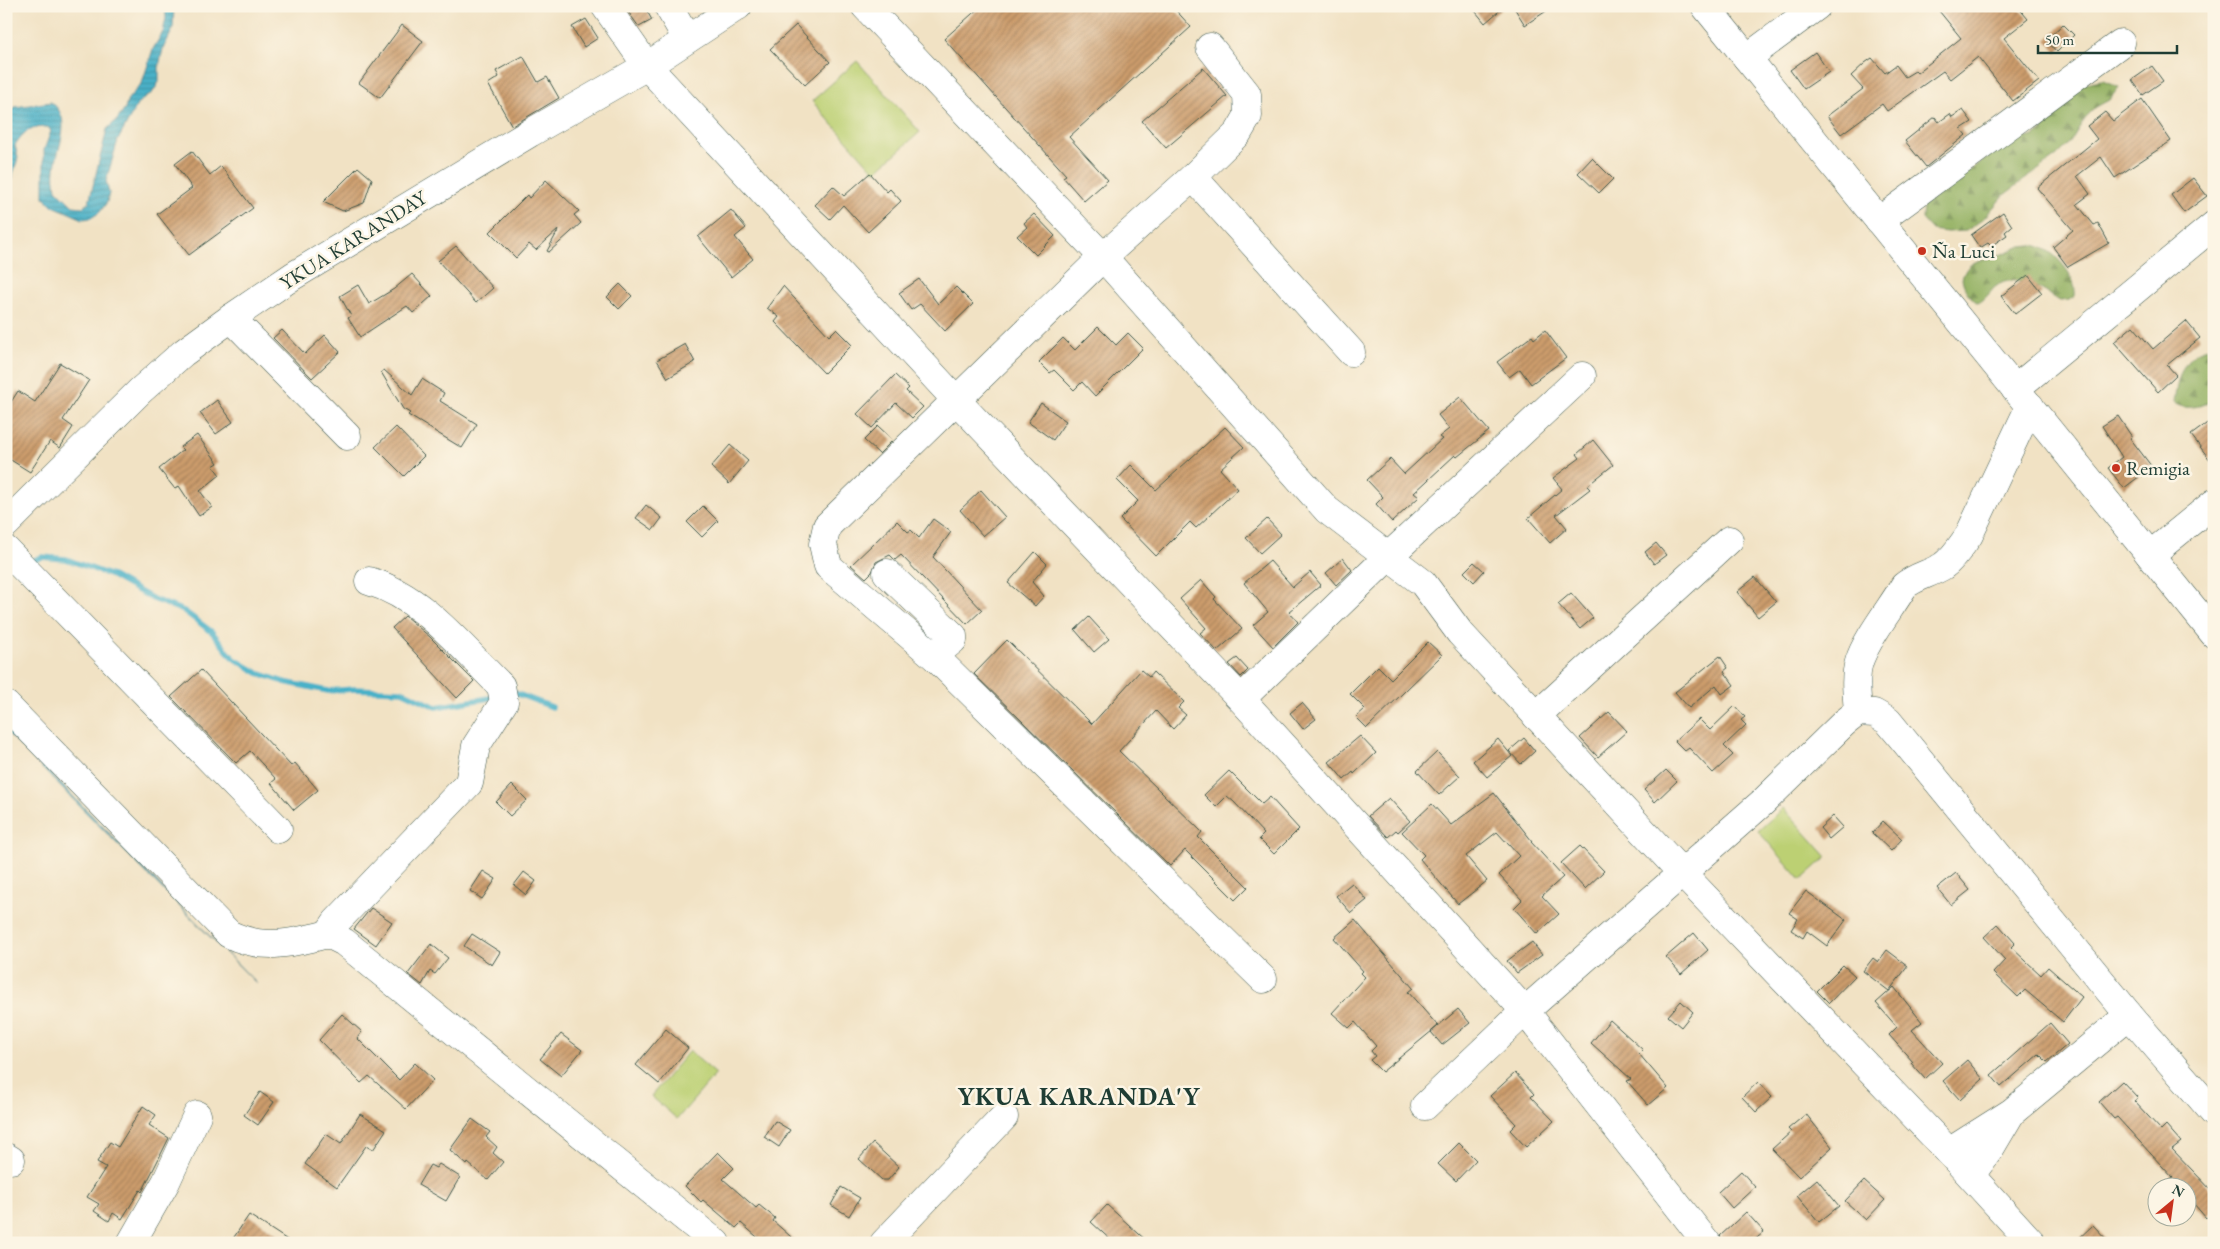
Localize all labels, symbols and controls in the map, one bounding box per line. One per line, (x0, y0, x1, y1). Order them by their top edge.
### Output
scale bar (2038, 22, 2176, 54)
text: 50 m (2045, 30, 2074, 49)
street label: YKUA KARANDAY (275, 184, 432, 296)
place label: Ña Luci (1932, 238, 1995, 264)
marker: Ña Luci (1916, 245, 1928, 257)
place label: Remigia (2126, 455, 2190, 481)
marker: Remigia (2110, 462, 2122, 474)
district label: YKUA KARANDA'Y (958, 1080, 1201, 1112)
north arrow (2148, 1176, 2198, 1226)
text: N (2169, 1180, 2188, 1202)

